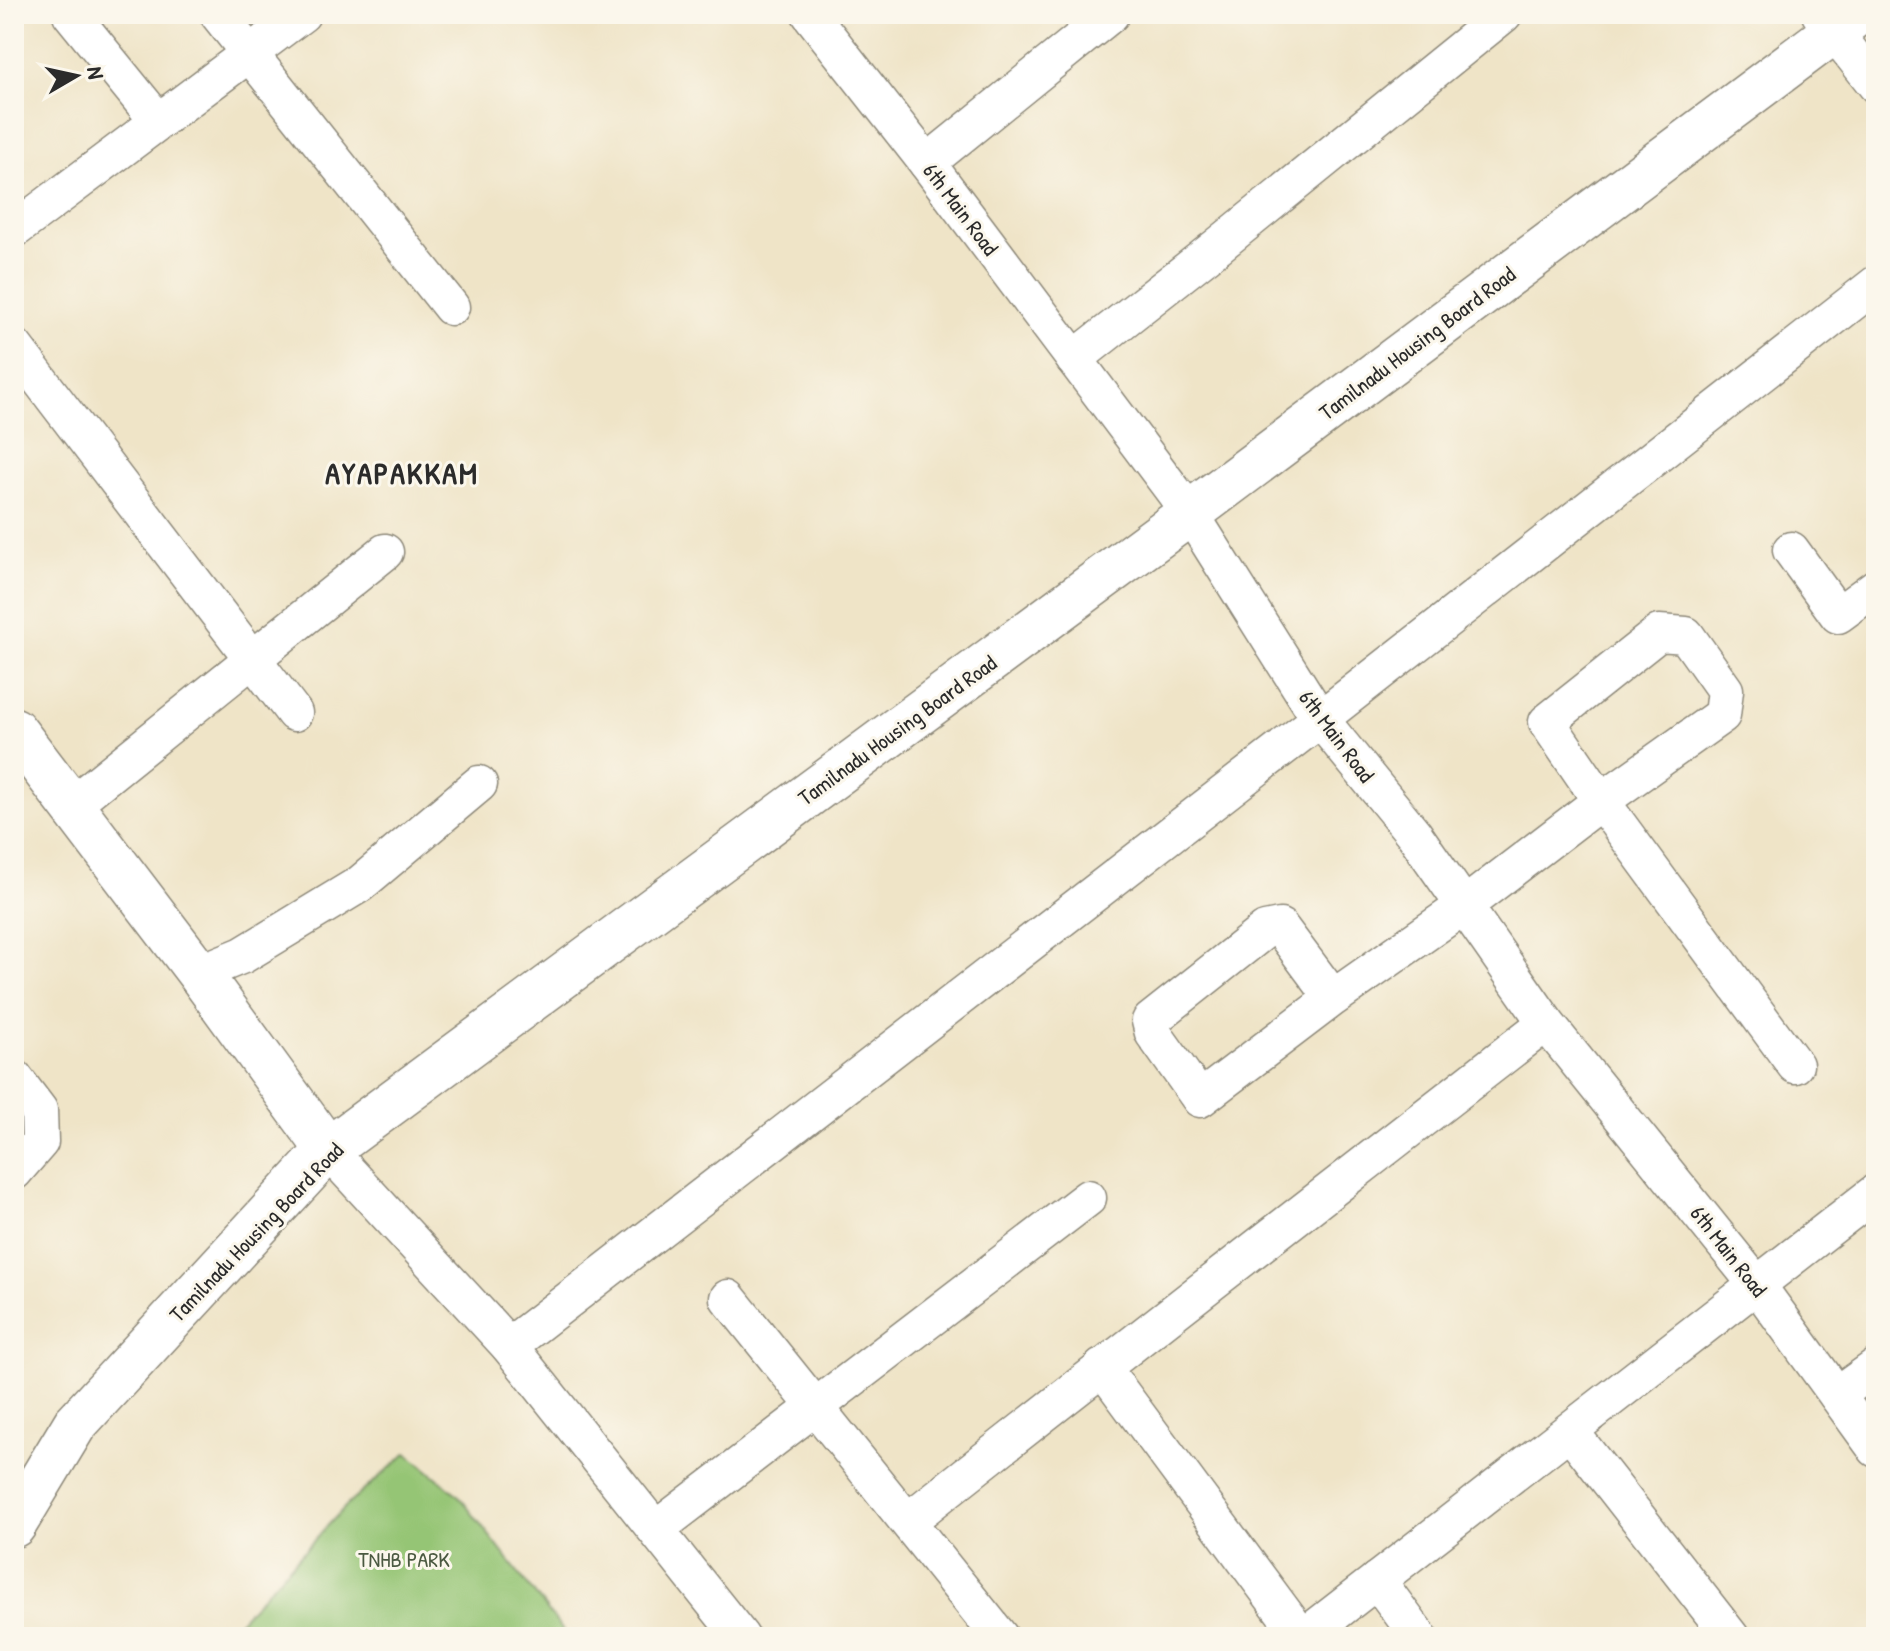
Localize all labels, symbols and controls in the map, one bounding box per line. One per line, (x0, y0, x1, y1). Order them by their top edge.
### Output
north arrow (36, 36, 116, 116)
text: N (80, 65, 112, 81)
street label: 6th Main Road (916, 157, 1006, 262)
street label: Tamilnadu Housing Board Road (1313, 259, 1522, 427)
district label: AYAPAKKAM (325, 453, 479, 493)
street label: Tamilnadu Housing Board Road (792, 647, 1003, 812)
street label: 6th Main Road (1292, 684, 1382, 789)
street label: Tamilnadu Housing Board Road (162, 1135, 350, 1328)
street label: 6th Main Road (1684, 1199, 1774, 1303)
park label: TNHB PARK (358, 1544, 450, 1574)

